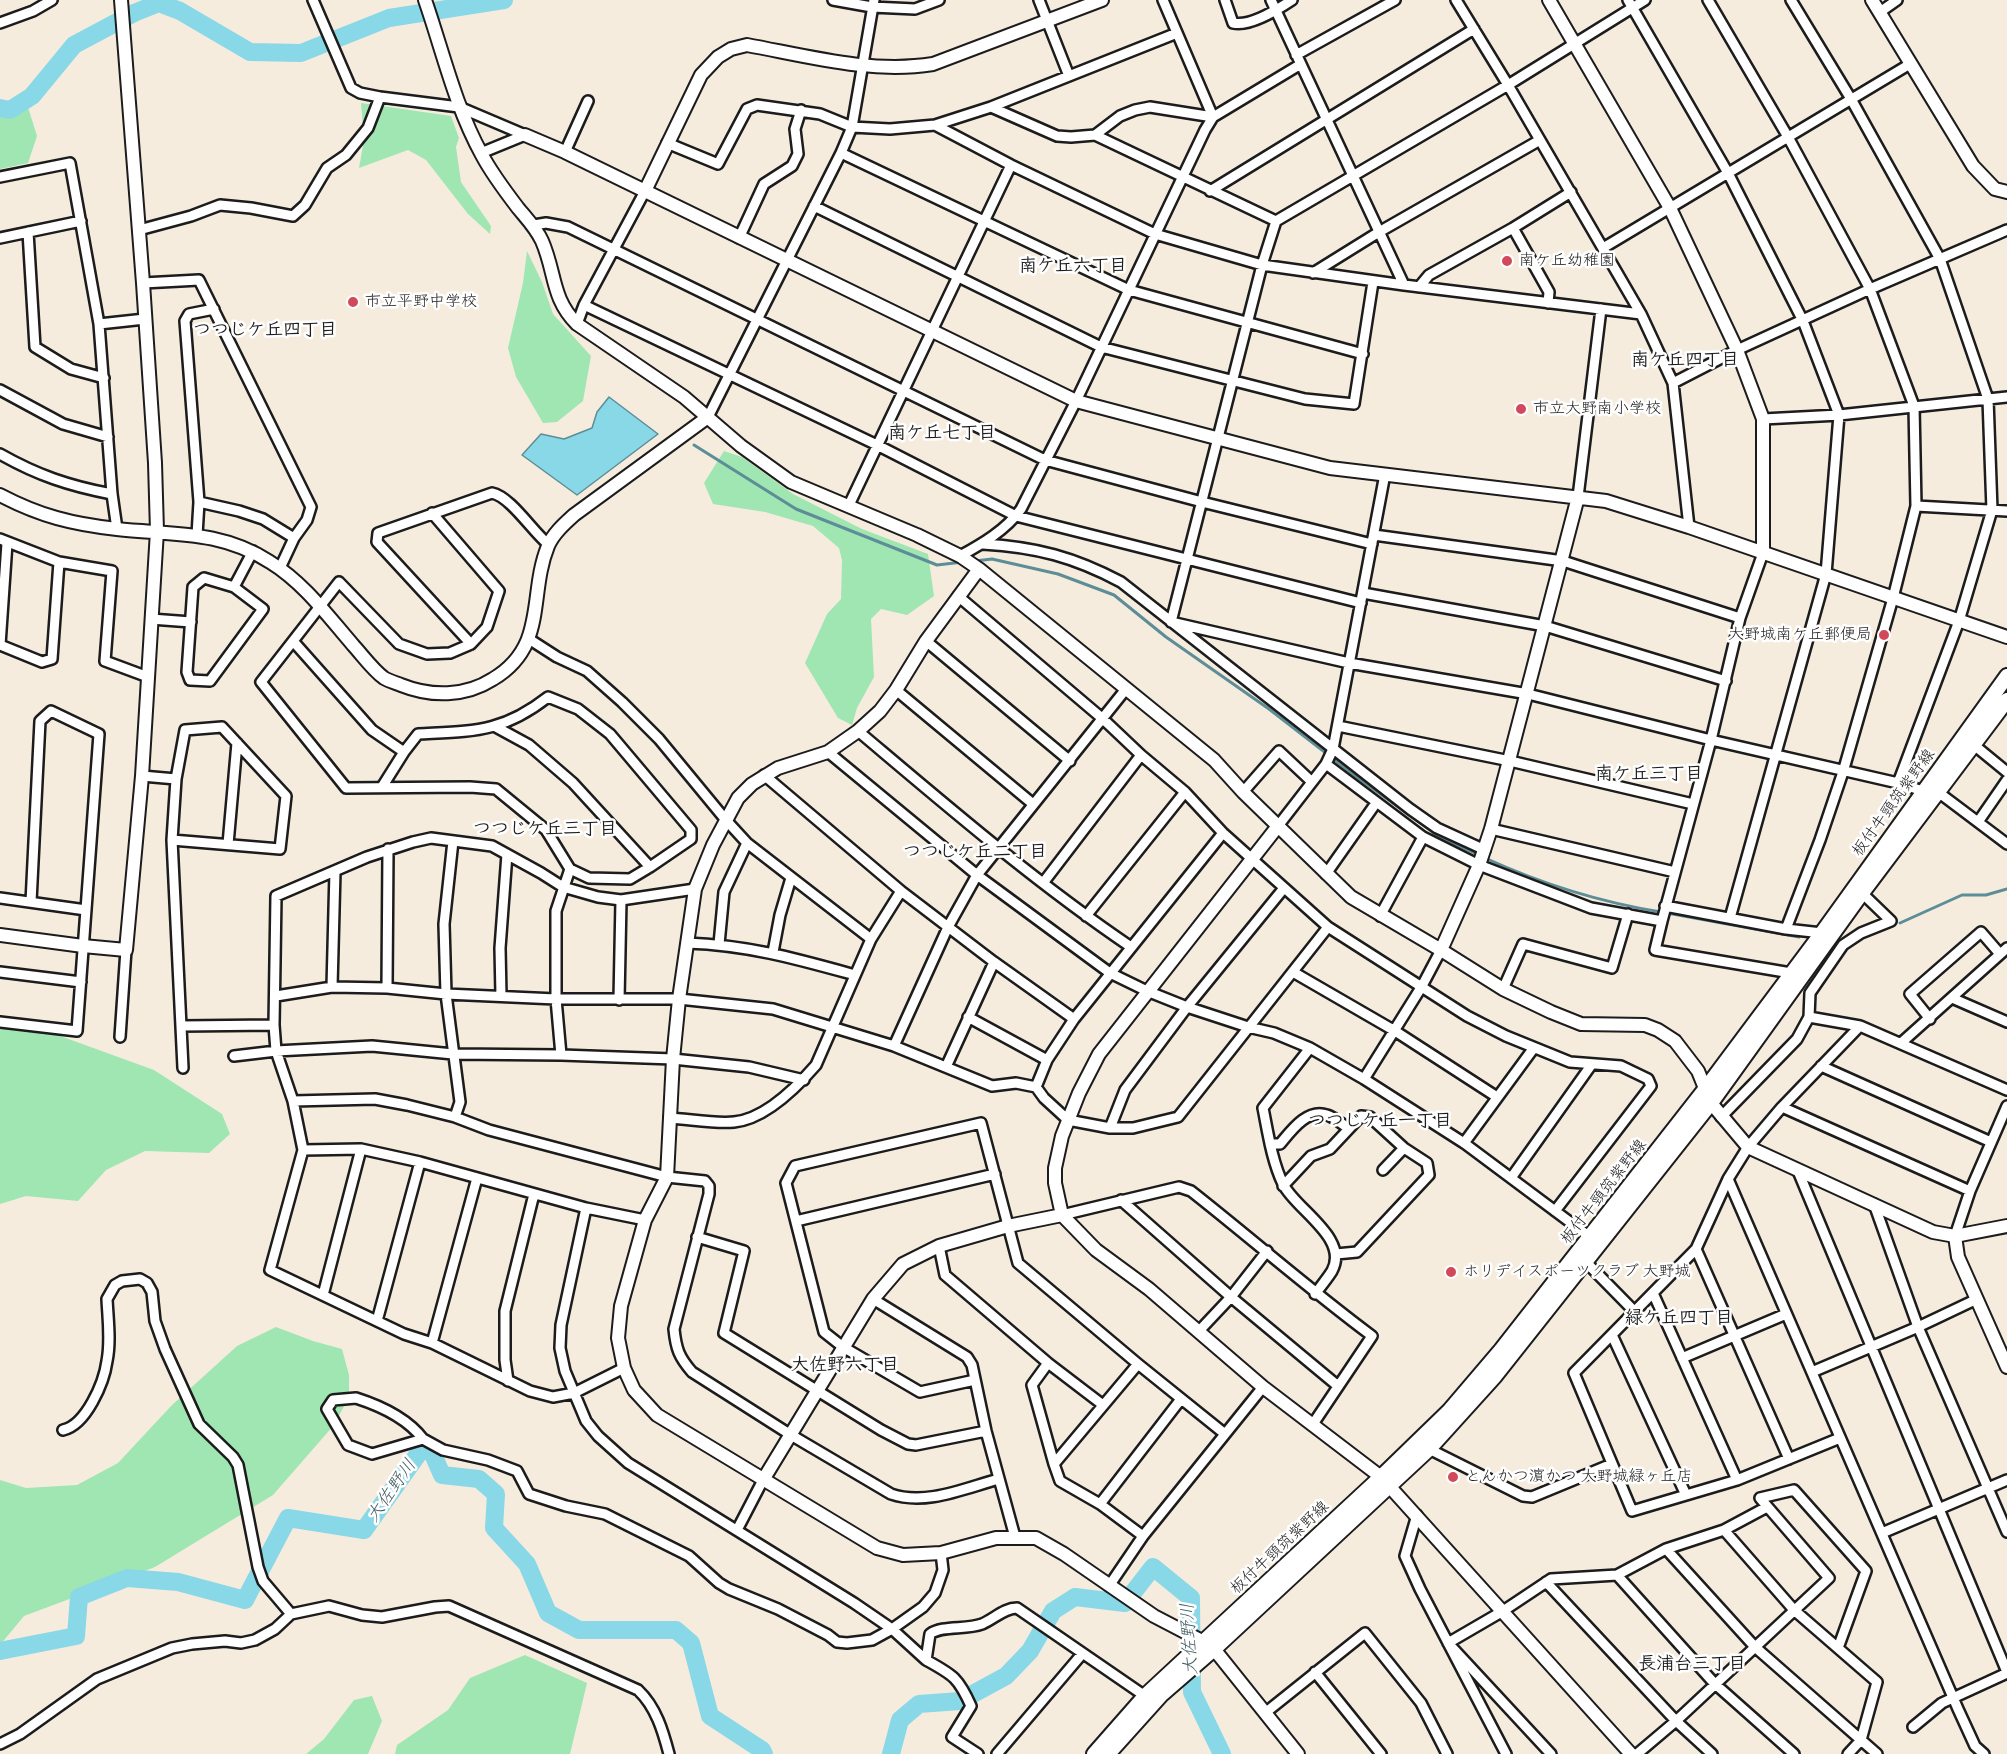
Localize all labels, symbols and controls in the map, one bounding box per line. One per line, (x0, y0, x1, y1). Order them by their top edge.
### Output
place label: 南ケ丘幼稚園 (1519, 251, 1615, 271)
marker: 南ケ丘幼稚園 (1500, 254, 1514, 268)
district label: 南ケ丘六丁目 (1019, 255, 1127, 277)
place label: 市立平野中学校 (365, 292, 477, 312)
marker: 市立平野中学校 (346, 295, 360, 309)
district label: つつじケ丘四丁目 (193, 319, 337, 341)
district label: 南ケ丘四丁目 (1631, 349, 1739, 371)
place label: 市立大野南小学校 (1533, 399, 1661, 419)
marker: 市立大野南小学校 (1514, 402, 1528, 416)
district label: 南ケ丘七丁目 (888, 422, 996, 444)
place label: 大野城南ケ丘郵便局 (1728, 625, 1872, 645)
marker: 大野城南ケ丘郵便局 (1877, 628, 1891, 642)
street label: 板付牛頸筑紫野線 (1849, 746, 1939, 860)
district label: 南ケ丘三丁目 (1595, 763, 1703, 785)
district label: つつじケ丘三丁目 (473, 818, 617, 840)
district label: つつじケ丘二丁目 (903, 841, 1047, 863)
district label: つつじケ丘一丁目 (1308, 1110, 1452, 1132)
street label: 板付牛頸筑紫野線 (1557, 1136, 1651, 1248)
place label: ホリデイスポーツクラブ 大野城 (1463, 1262, 1690, 1282)
marker: ホリデイスポーツクラブ 大野城 (1444, 1265, 1458, 1279)
district label: 緑ケ丘四丁目 (1625, 1307, 1733, 1329)
district label: 大佐野六丁目 (791, 1354, 899, 1376)
water label: 大佐野川 (363, 1455, 421, 1527)
place label: とんかつ濵かつ 大野城緑ヶ丘店 (1465, 1467, 1692, 1487)
marker: とんかつ濵かつ 大野城緑ヶ丘店 (1446, 1470, 1460, 1484)
street label: 板付牛頸筑紫野線 (1227, 1497, 1333, 1599)
water label: 大佐野川 (1177, 1602, 1203, 1676)
district label: 長浦台三丁目 (1638, 1653, 1746, 1675)

